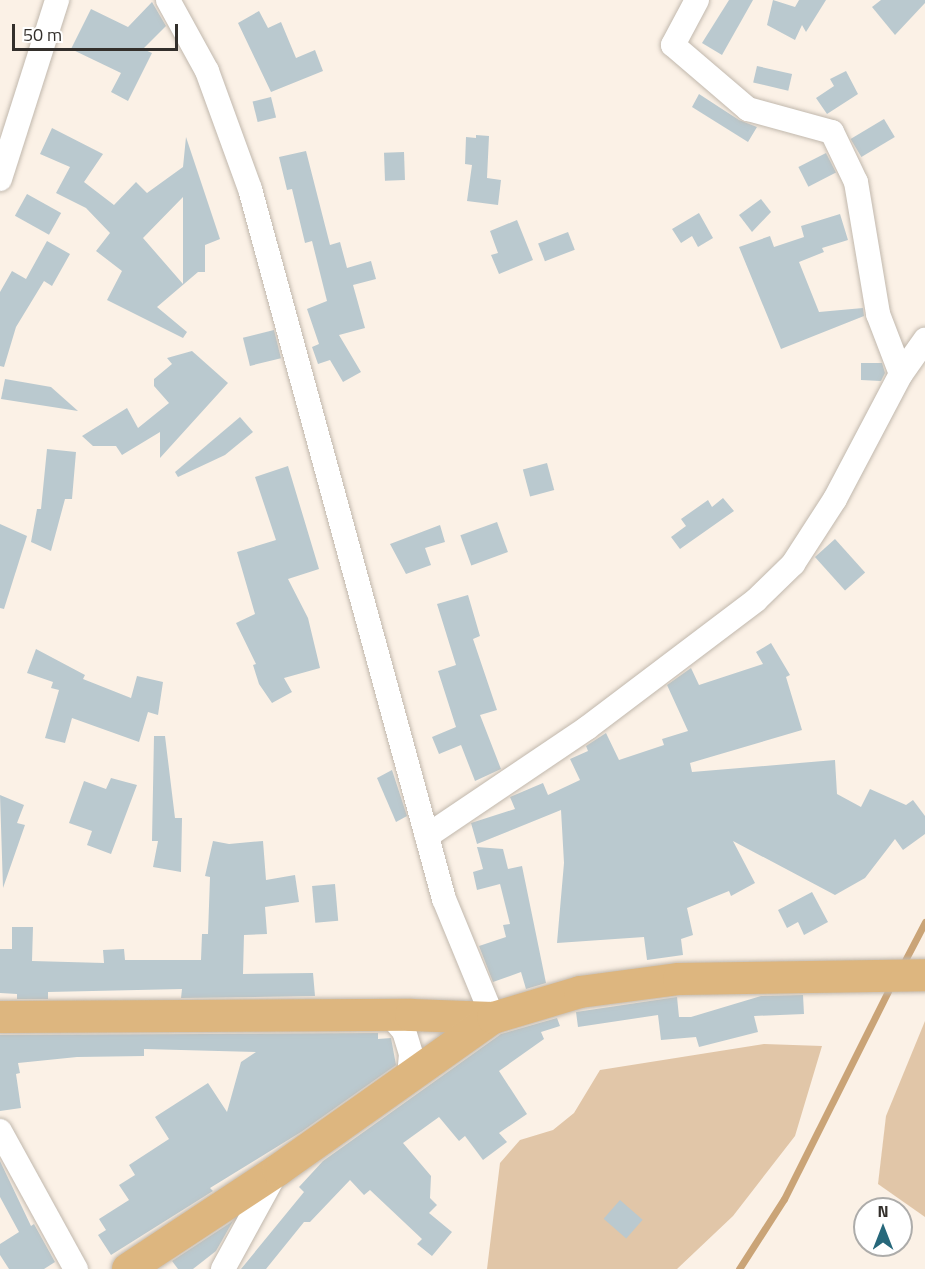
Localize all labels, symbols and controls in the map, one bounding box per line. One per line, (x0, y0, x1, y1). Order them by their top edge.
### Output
scale bar (15, 12, 182, 50)
text: 50 m (23, 21, 62, 48)
north arrow (853, 1197, 913, 1257)
text: N (877, 1199, 889, 1223)

